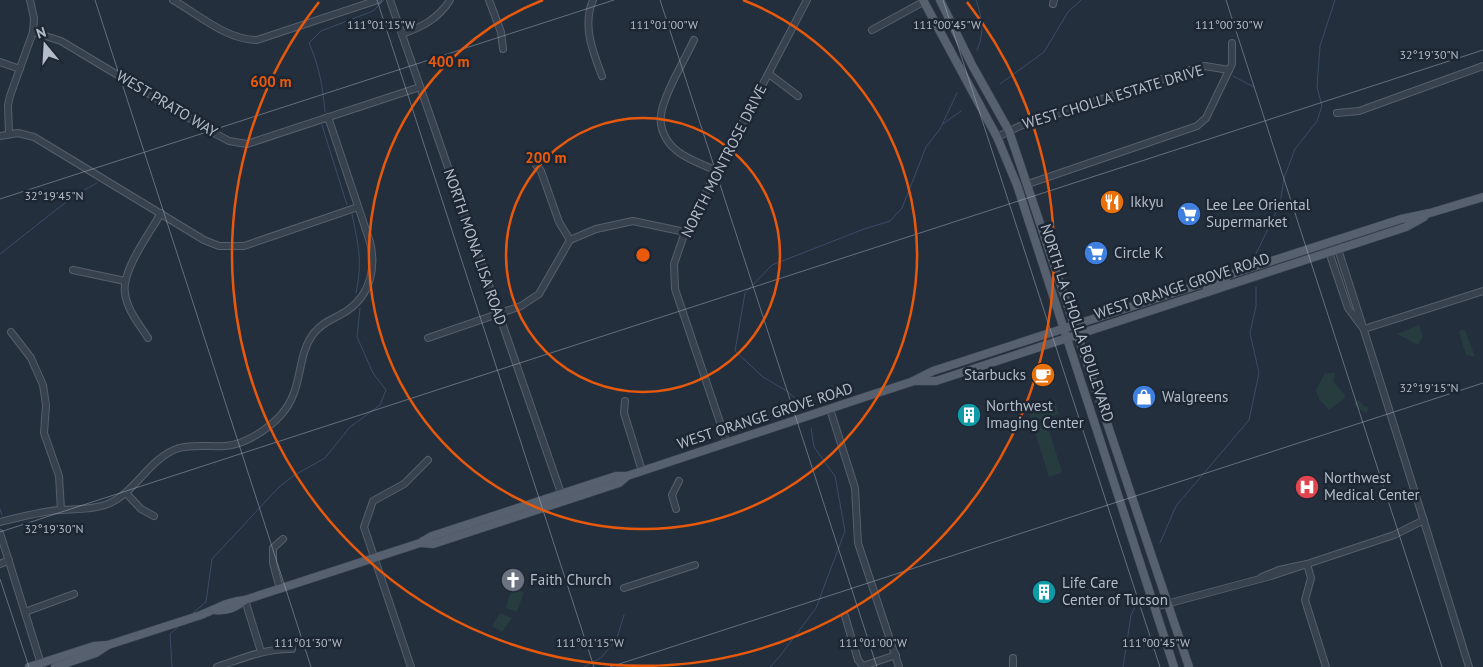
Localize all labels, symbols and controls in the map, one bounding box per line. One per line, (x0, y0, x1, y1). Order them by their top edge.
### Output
text: 111°01'15"W (347, 17, 415, 32)
text: 111°01'00"W (630, 17, 698, 32)
text: 111°00'45"W (913, 17, 981, 32)
text: 111°00'30"W (1195, 17, 1263, 32)
north arrow (20, 20, 70, 70)
text: N (34, 23, 48, 43)
text: 32°19'30"N (1399, 47, 1459, 62)
text: 400 m (428, 52, 470, 71)
street label: WEST CHOLLA ESTATE DRIVE (1020, 60, 1206, 133)
street label: WEST PRATO WAY (113, 66, 222, 142)
text: 600 m (250, 72, 292, 91)
street label: NORTH MONTROSE DRIVE (677, 81, 771, 241)
text: 200 m (525, 148, 567, 167)
street label: NORTH MONA LISA ROAD (440, 166, 511, 328)
text: 32°19'45"N (24, 188, 84, 203)
restaurant icon: Ikkyu (1099, 189, 1125, 215)
place label: Ikkyu (1130, 192, 1164, 211)
place label: Lee Lee Oriental Supermarket (1206, 195, 1311, 231)
supermarket icon: Lee Lee Oriental Supermarket (1176, 201, 1202, 227)
street label: NORTH LA CHOLLA BOULEVARD (1036, 221, 1119, 424)
supermarket icon: Circle K (1083, 240, 1109, 266)
place label: Circle K (1114, 243, 1164, 262)
centre of rings (634, 246, 652, 264)
street label: WEST ORANGE GROVE ROAD (1092, 248, 1272, 323)
cafe icon: Starbucks (1030, 362, 1056, 388)
place label: Starbucks (964, 365, 1026, 384)
street label: WEST ORANGE GROVE ROAD (675, 378, 855, 453)
text: 32°19'15"N (1399, 380, 1459, 395)
shop icon: Walgreens (1131, 384, 1157, 410)
place label: Walgreens (1162, 387, 1228, 406)
place label: Northwest Imaging Center (986, 396, 1084, 432)
building icon: Northwest Imaging Center (956, 402, 982, 428)
place label: Northwest Medical Center (1324, 468, 1420, 504)
hospital icon: Northwest Medical Center (1294, 474, 1320, 500)
text: 32°19'30"N (24, 521, 84, 536)
church icon: Faith Church (500, 567, 526, 593)
place label: Faith Church (530, 570, 611, 589)
place label: Life Care Center of Tucson (1062, 573, 1168, 609)
building icon: Life Care Center of Tucson (1031, 579, 1057, 605)
text: 111°01'30"W (274, 635, 342, 650)
text: 111°01'15"W (556, 635, 624, 650)
text: 111°01'00"W (839, 635, 907, 650)
text: 111°00'45"W (1122, 635, 1190, 650)

